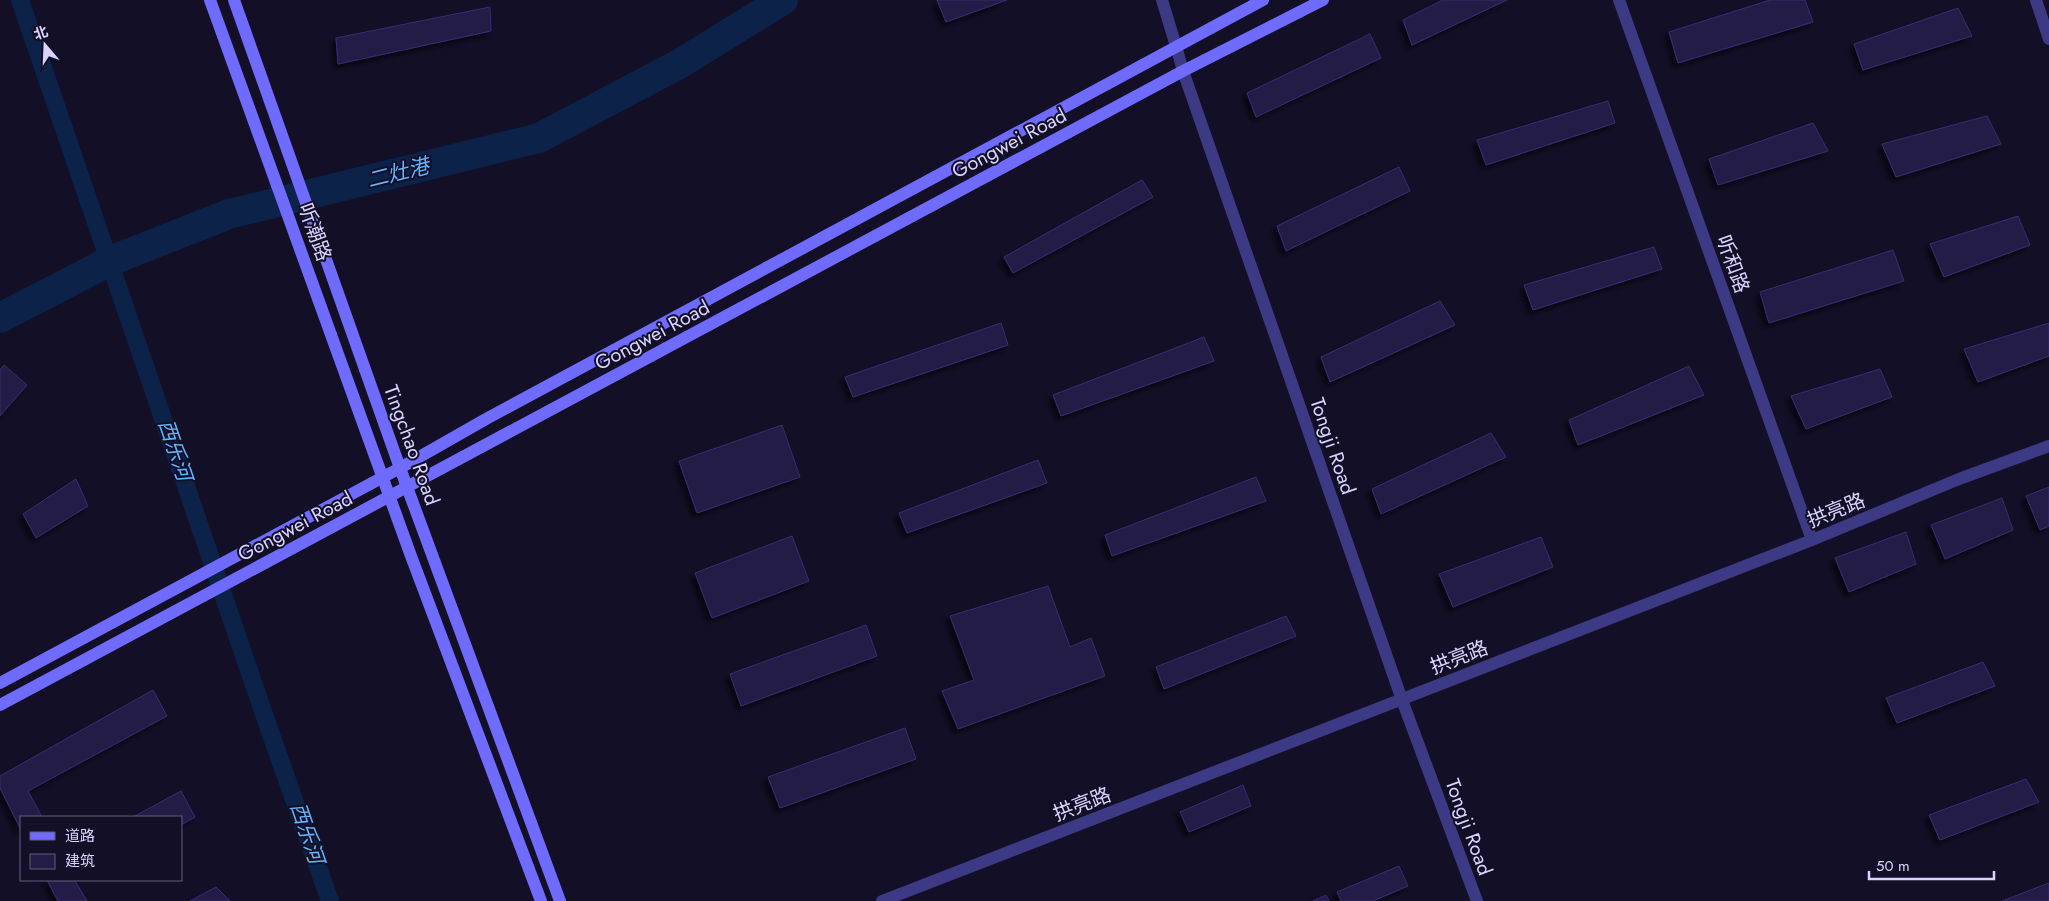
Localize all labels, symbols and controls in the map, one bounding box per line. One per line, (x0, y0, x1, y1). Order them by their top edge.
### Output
north arrow (20, 20, 70, 70)
text: 北 (31, 21, 51, 44)
street label: Gongwei Road (947, 101, 1072, 186)
water label: 二灶港 (364, 150, 435, 195)
street label: 听潮路 (291, 199, 338, 265)
street label: 听和路 (1709, 231, 1756, 297)
street label: Gongwei Road (590, 293, 715, 378)
street label: Tingchao Road (376, 381, 447, 509)
street label: Tongji Road (1302, 394, 1363, 498)
water label: 西乐河 (151, 415, 201, 488)
street label: Gongwei Road (233, 484, 358, 569)
street label: 拱亮路 (1803, 486, 1869, 535)
street label: 拱亮路 (1426, 633, 1492, 682)
street label: Tongji Road (1438, 775, 1499, 879)
street label: 拱亮路 (1049, 780, 1115, 829)
water label: 西乐河 (283, 798, 333, 871)
legend (20, 816, 182, 881)
text: 道路 (65, 825, 95, 847)
scale bar (1869, 848, 1994, 880)
text: 建筑 (65, 850, 95, 872)
text: 50 m (1876, 855, 1910, 877)

